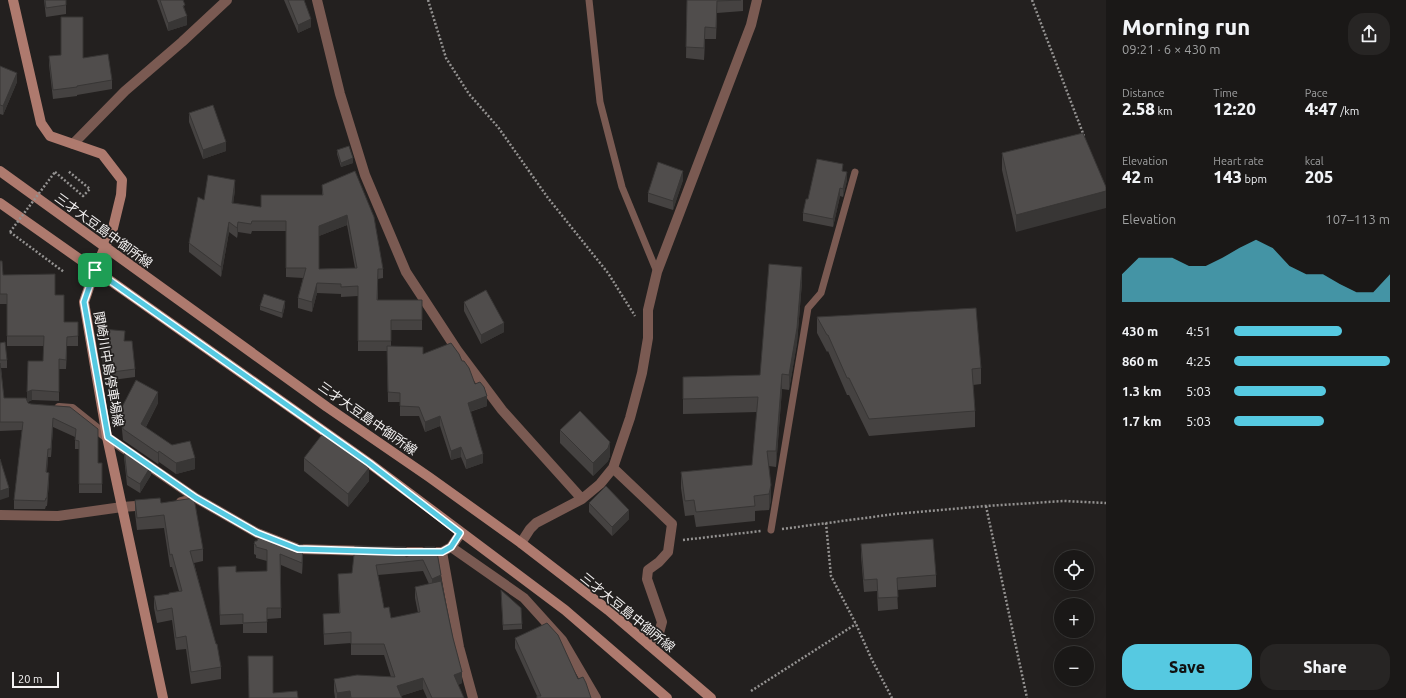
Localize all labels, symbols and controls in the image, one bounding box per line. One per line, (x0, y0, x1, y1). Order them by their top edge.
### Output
button: share (1348, 13, 1390, 55)
text: Morning run (1122, 14, 1250, 39)
text: 09:21 · 6 × 430 m (1122, 42, 1221, 56)
text: Distance (1122, 87, 1165, 99)
text: Time (1213, 87, 1238, 99)
text: Pace (1305, 87, 1328, 99)
text: 2.58 (1122, 99, 1155, 118)
text: 12:20 (1213, 99, 1256, 118)
text: 4:47 (1305, 99, 1338, 118)
text: km (1155, 105, 1173, 117)
text: /km (1338, 105, 1359, 117)
text: Elevation (1122, 155, 1168, 167)
text: Heart rate (1213, 155, 1264, 167)
text: kcal (1305, 155, 1324, 167)
text: 42 (1122, 167, 1141, 186)
text: 143 (1213, 167, 1242, 186)
text: 205 (1305, 167, 1333, 186)
text: m (1141, 173, 1153, 185)
text: bpm (1242, 173, 1267, 185)
street label: 三才大豆島中御所線 (53, 190, 155, 270)
text: Elevation (1122, 212, 1176, 226)
text: 107–113 m (1325, 212, 1390, 226)
pin (78, 253, 112, 287)
icon: arrive (84, 259, 106, 281)
street label: 関崎川中島停車場線 (92, 310, 126, 428)
text: 430 m (1122, 324, 1158, 338)
text: 4:51 (1186, 324, 1211, 338)
text: 860 m (1122, 354, 1158, 368)
text: 4:25 (1186, 354, 1211, 368)
street label: 三才大豆島中御所線 (316, 379, 420, 457)
text: 1.3 km (1122, 384, 1161, 398)
text: 5:03 (1186, 384, 1211, 398)
text: 1.7 km (1122, 414, 1161, 428)
text: 5:03 (1186, 414, 1211, 428)
map controls (1054, 550, 1094, 686)
button: locate (1054, 550, 1094, 590)
street label: 三才大豆島中御所線 (578, 570, 678, 654)
button: + (1054, 598, 1094, 638)
button: Save (1122, 644, 1252, 690)
button: Share (1260, 644, 1390, 690)
button: − (1054, 646, 1094, 686)
scale bar (12, 670, 59, 689)
text: 20 m (18, 673, 42, 685)

